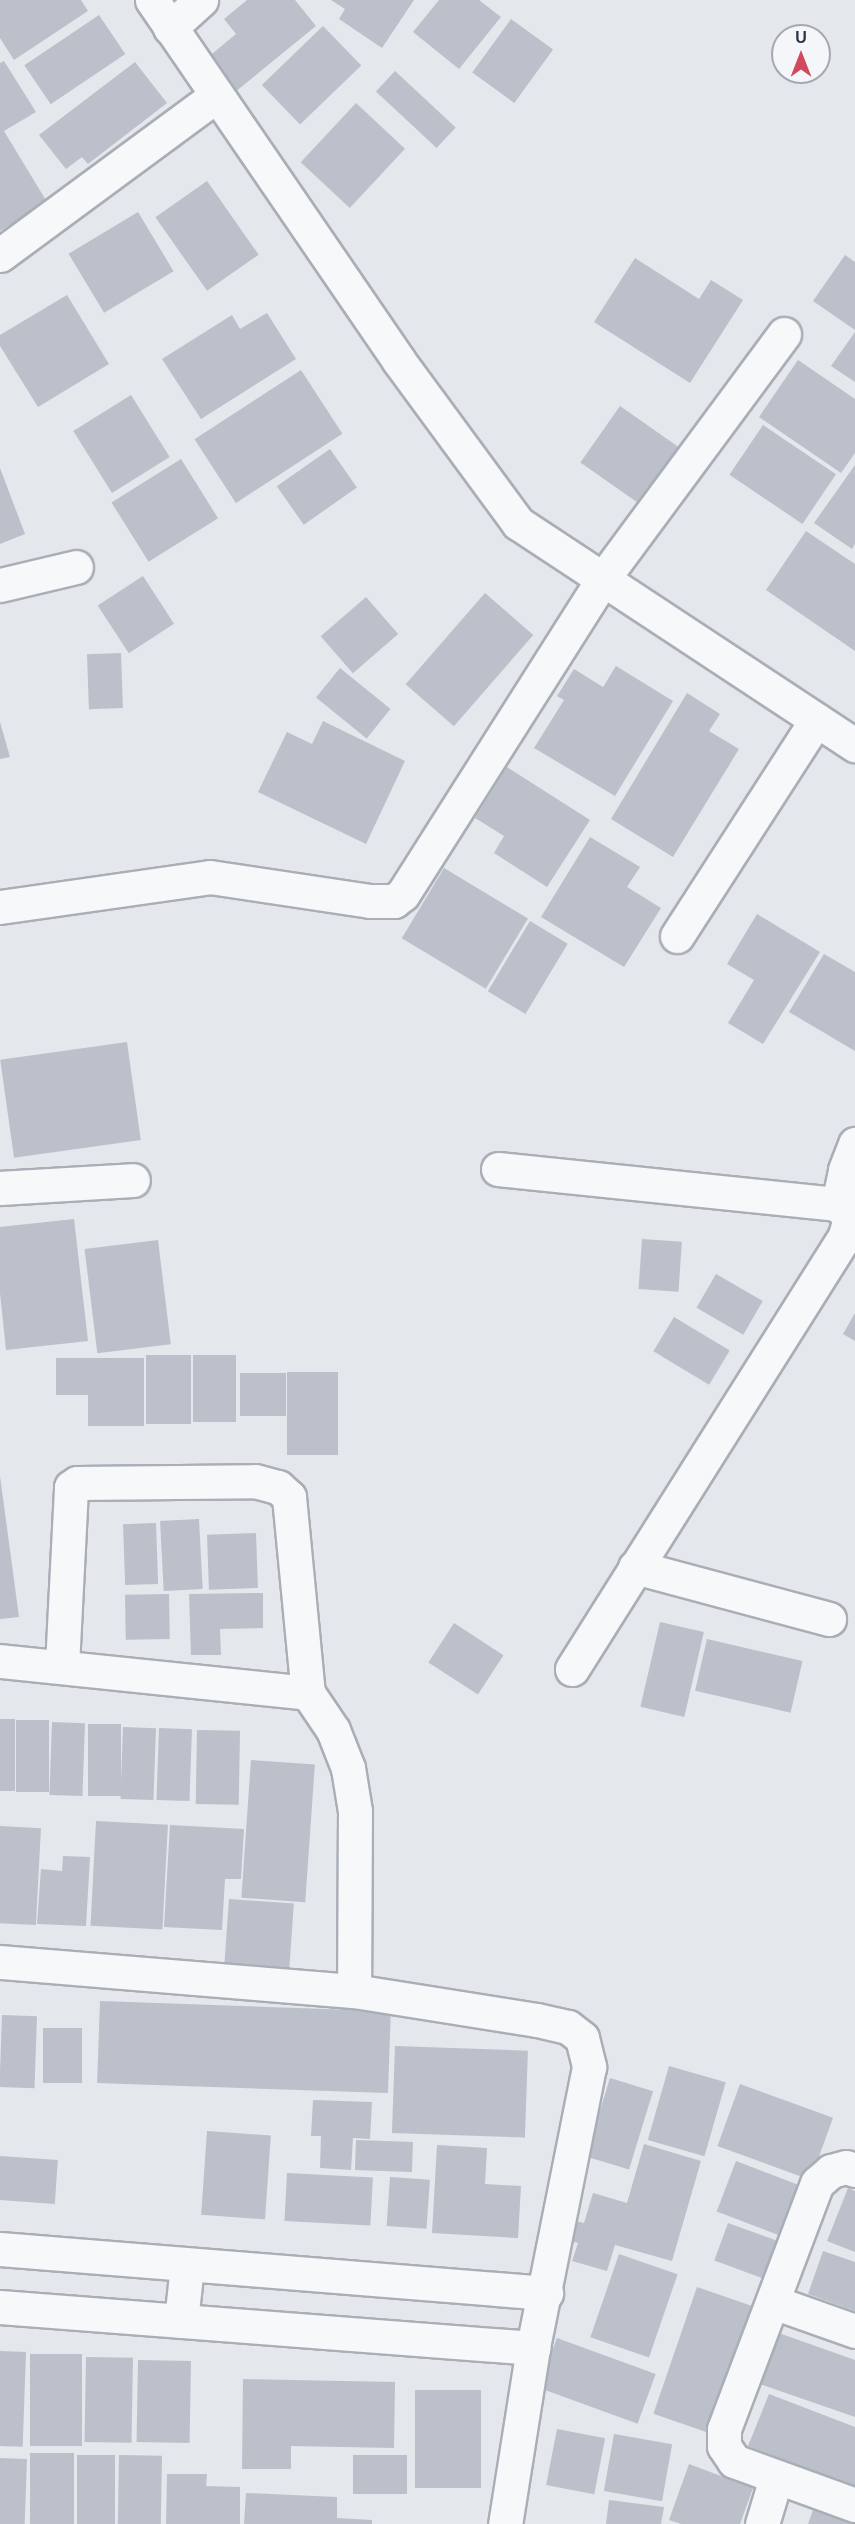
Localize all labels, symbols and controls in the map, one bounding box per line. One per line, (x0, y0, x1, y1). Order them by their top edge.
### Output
north arrow (771, 24, 831, 84)
text: U (795, 29, 807, 46)

